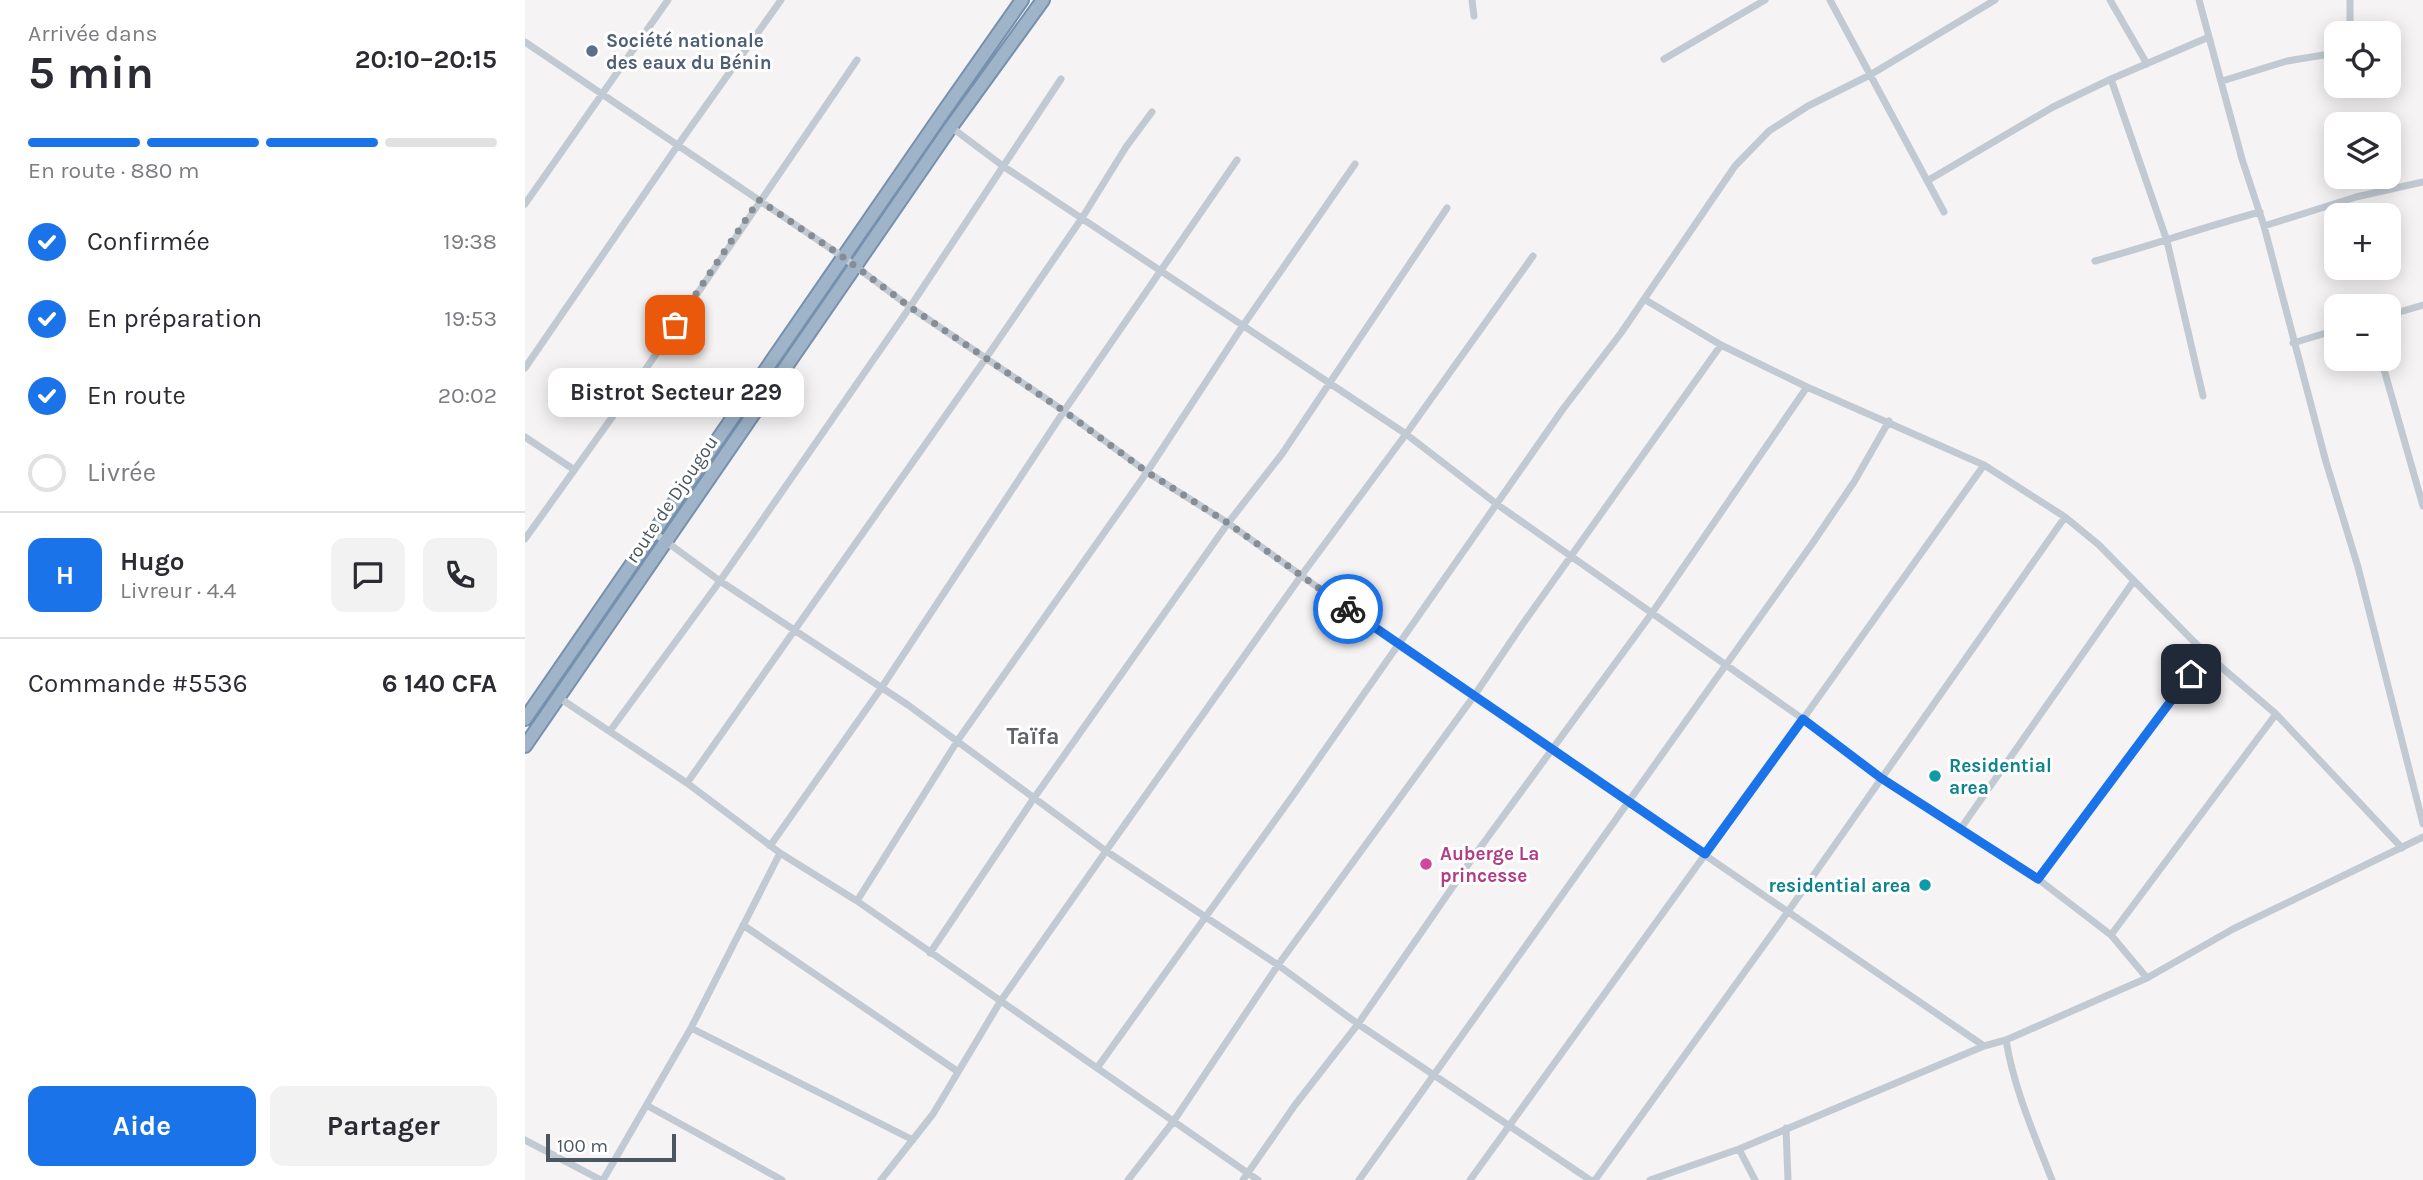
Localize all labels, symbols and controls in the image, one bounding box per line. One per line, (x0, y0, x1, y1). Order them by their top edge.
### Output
text: Arrivée dans (28, 20, 158, 47)
map controls (2324, 21, 2401, 371)
button: locate (2324, 21, 2401, 98)
place label: Société nationale des eaux du Bénin (606, 30, 772, 74)
marker: Société nationale des eaux du Bénin (584, 43, 600, 59)
text: 20:10–20:15 (355, 44, 497, 75)
text: 5 min (28, 46, 154, 100)
button: layers (2324, 112, 2401, 189)
text: En route · 880 m (28, 157, 199, 184)
button: + (2324, 203, 2401, 280)
icon: check (28, 223, 66, 261)
text: Confirmée (87, 226, 210, 257)
text: 19:38 (443, 228, 497, 255)
button: − (2324, 294, 2401, 371)
pin (645, 295, 705, 355)
icon: check (28, 300, 66, 338)
text: En préparation (87, 303, 262, 334)
text: 19:53 (444, 305, 497, 332)
icon: bag (656, 306, 694, 344)
callout: Bistrot Secteur 229 (547, 367, 803, 416)
icon: check (28, 377, 66, 415)
text: Bistrot Secteur 229 (570, 379, 782, 406)
text: En route (87, 380, 186, 411)
text: 20:02 (438, 382, 497, 409)
street label: route de Djougou (621, 432, 723, 567)
text: Livrée (87, 457, 156, 488)
button: chat (331, 538, 405, 612)
button: phone (423, 538, 497, 612)
text: Hugo (120, 546, 185, 577)
text: H (56, 560, 74, 591)
courier (1313, 574, 1383, 644)
text: Livreur · 4.4 (120, 577, 236, 604)
icon: bike (1329, 590, 1367, 628)
pin (2161, 644, 2221, 704)
icon: home (2172, 655, 2210, 693)
text: Commande #5536 (28, 668, 248, 699)
text: 6 140 CFA (382, 668, 497, 699)
district label: Taïfa (1007, 723, 1059, 750)
place label: Residential area (1949, 755, 2052, 799)
marker: Residential area (1927, 768, 1943, 784)
place label: Auberge La princesse (1440, 843, 1539, 887)
marker: Auberge La princesse (1418, 856, 1434, 872)
place label: residential area (1768, 875, 1911, 897)
marker: residential area (1917, 877, 1933, 893)
button: Aide (28, 1086, 256, 1166)
button: Partager (270, 1086, 497, 1166)
scale bar (546, 1131, 675, 1163)
text: 100 m (557, 1135, 608, 1157)

